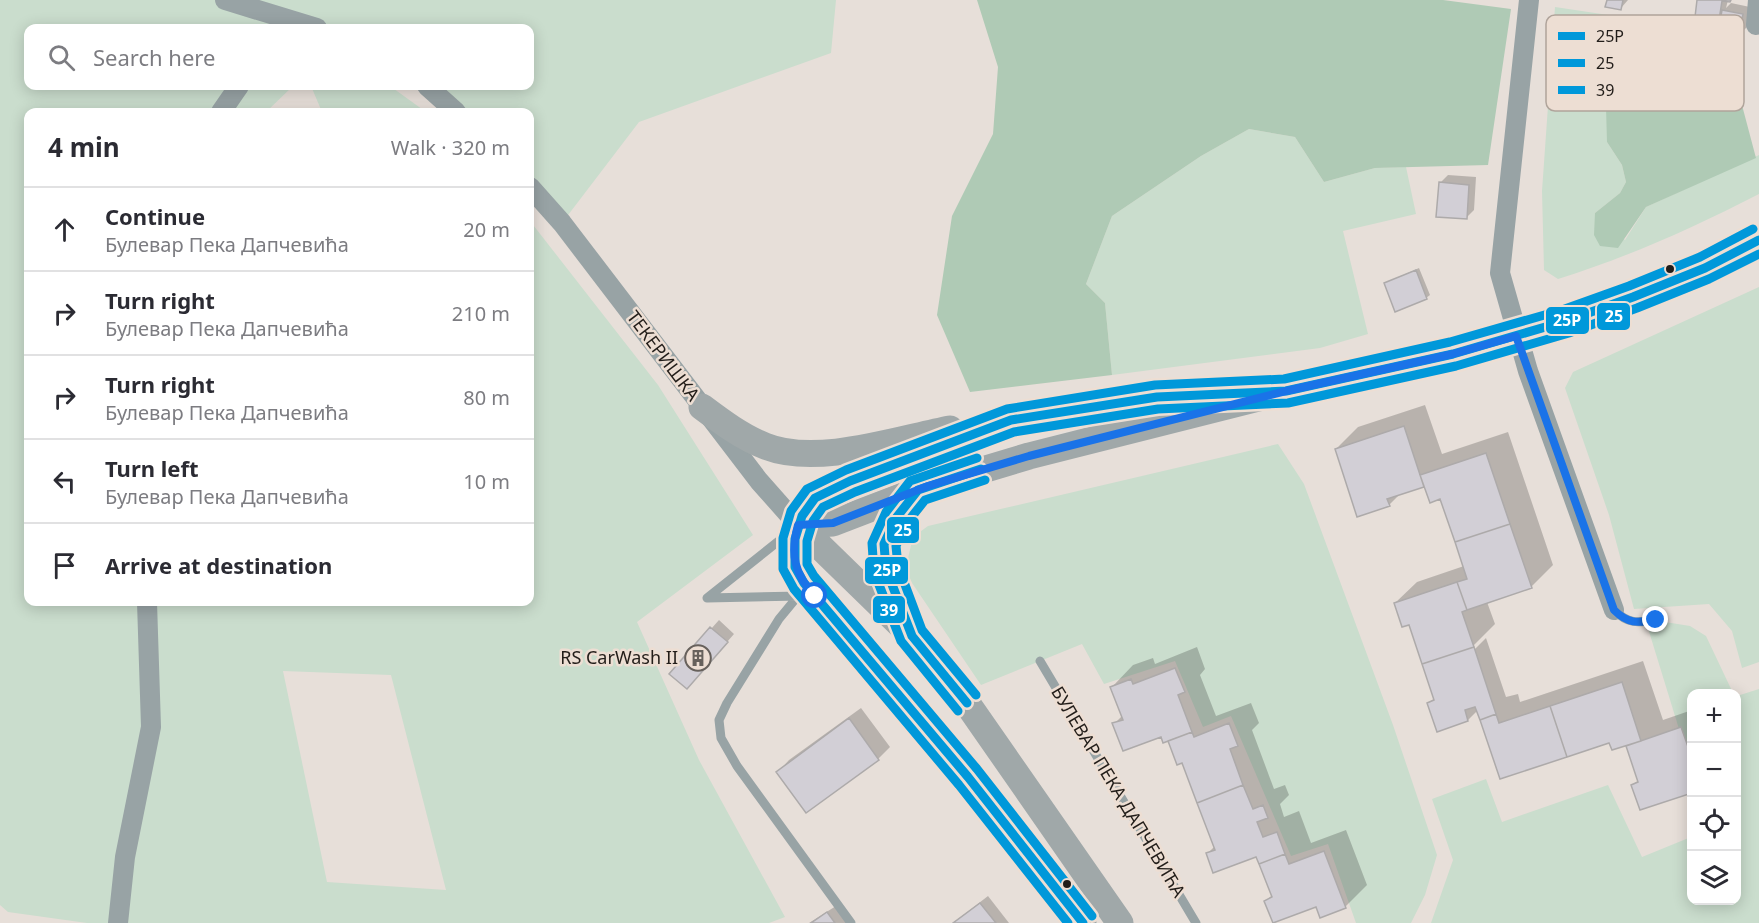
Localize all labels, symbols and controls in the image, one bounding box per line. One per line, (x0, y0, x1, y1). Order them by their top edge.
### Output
legend (1546, 15, 1744, 111)
search box (24, 24, 534, 90)
text: 25P (1596, 25, 1624, 47)
icon: search (45, 41, 78, 74)
text: Search here (93, 42, 215, 72)
text: 25 (1596, 52, 1614, 74)
text: 39 (1596, 79, 1614, 101)
text: 4 min (48, 129, 120, 165)
text: Walk · 320 m (391, 134, 510, 161)
text: Continue (105, 201, 205, 231)
icon: ahead (48, 213, 81, 246)
text: 20 m (463, 216, 510, 243)
text: Булевар Пека Дапчевића (105, 231, 349, 258)
unlabelled marker (1664, 263, 1676, 275)
text: Turn right (105, 285, 215, 315)
icon: right (48, 297, 81, 330)
text: 210 m (452, 300, 510, 327)
line badge: 25 (1596, 302, 1631, 331)
street label: ТЕКЕРИШКА (622, 305, 706, 406)
text: 25 (1605, 305, 1623, 327)
line badge: 25P (1545, 306, 1590, 335)
text: 25P (1553, 309, 1581, 331)
text: Булевар Пека Дапчевића (105, 315, 349, 342)
text: Turn right (105, 369, 215, 399)
icon: right (48, 381, 81, 414)
text: 80 m (463, 384, 510, 411)
text: Булевар Пека Дапчевића (105, 399, 349, 426)
text: Turn left (105, 453, 199, 483)
icon: left (48, 465, 81, 498)
text: 10 m (463, 468, 510, 495)
text: Булевар Пека Дапчевића (105, 483, 349, 510)
line badge: 25 (886, 516, 920, 544)
text: 25 (894, 519, 912, 541)
icon: arrive (48, 549, 81, 582)
text: Arrive at destination (105, 550, 332, 580)
line badge: 25P (864, 556, 909, 585)
text: 25P (873, 559, 901, 581)
route start (801, 582, 827, 608)
line badge: 39 (872, 595, 906, 624)
text: 39 (880, 599, 898, 621)
route end (1642, 606, 1668, 632)
building icon: RS CarWash II (683, 643, 713, 673)
place label: RS CarWash II (560, 645, 678, 669)
street label: БУЛЕВАР ПЕКА ДАПЧЕВИЋА (1046, 682, 1192, 902)
map controls (1687, 689, 1741, 905)
button: + (1687, 689, 1741, 743)
button: − (1687, 743, 1741, 797)
button: locate (1687, 797, 1741, 851)
button: layers (1687, 851, 1741, 905)
unlabelled marker (1061, 878, 1073, 890)

